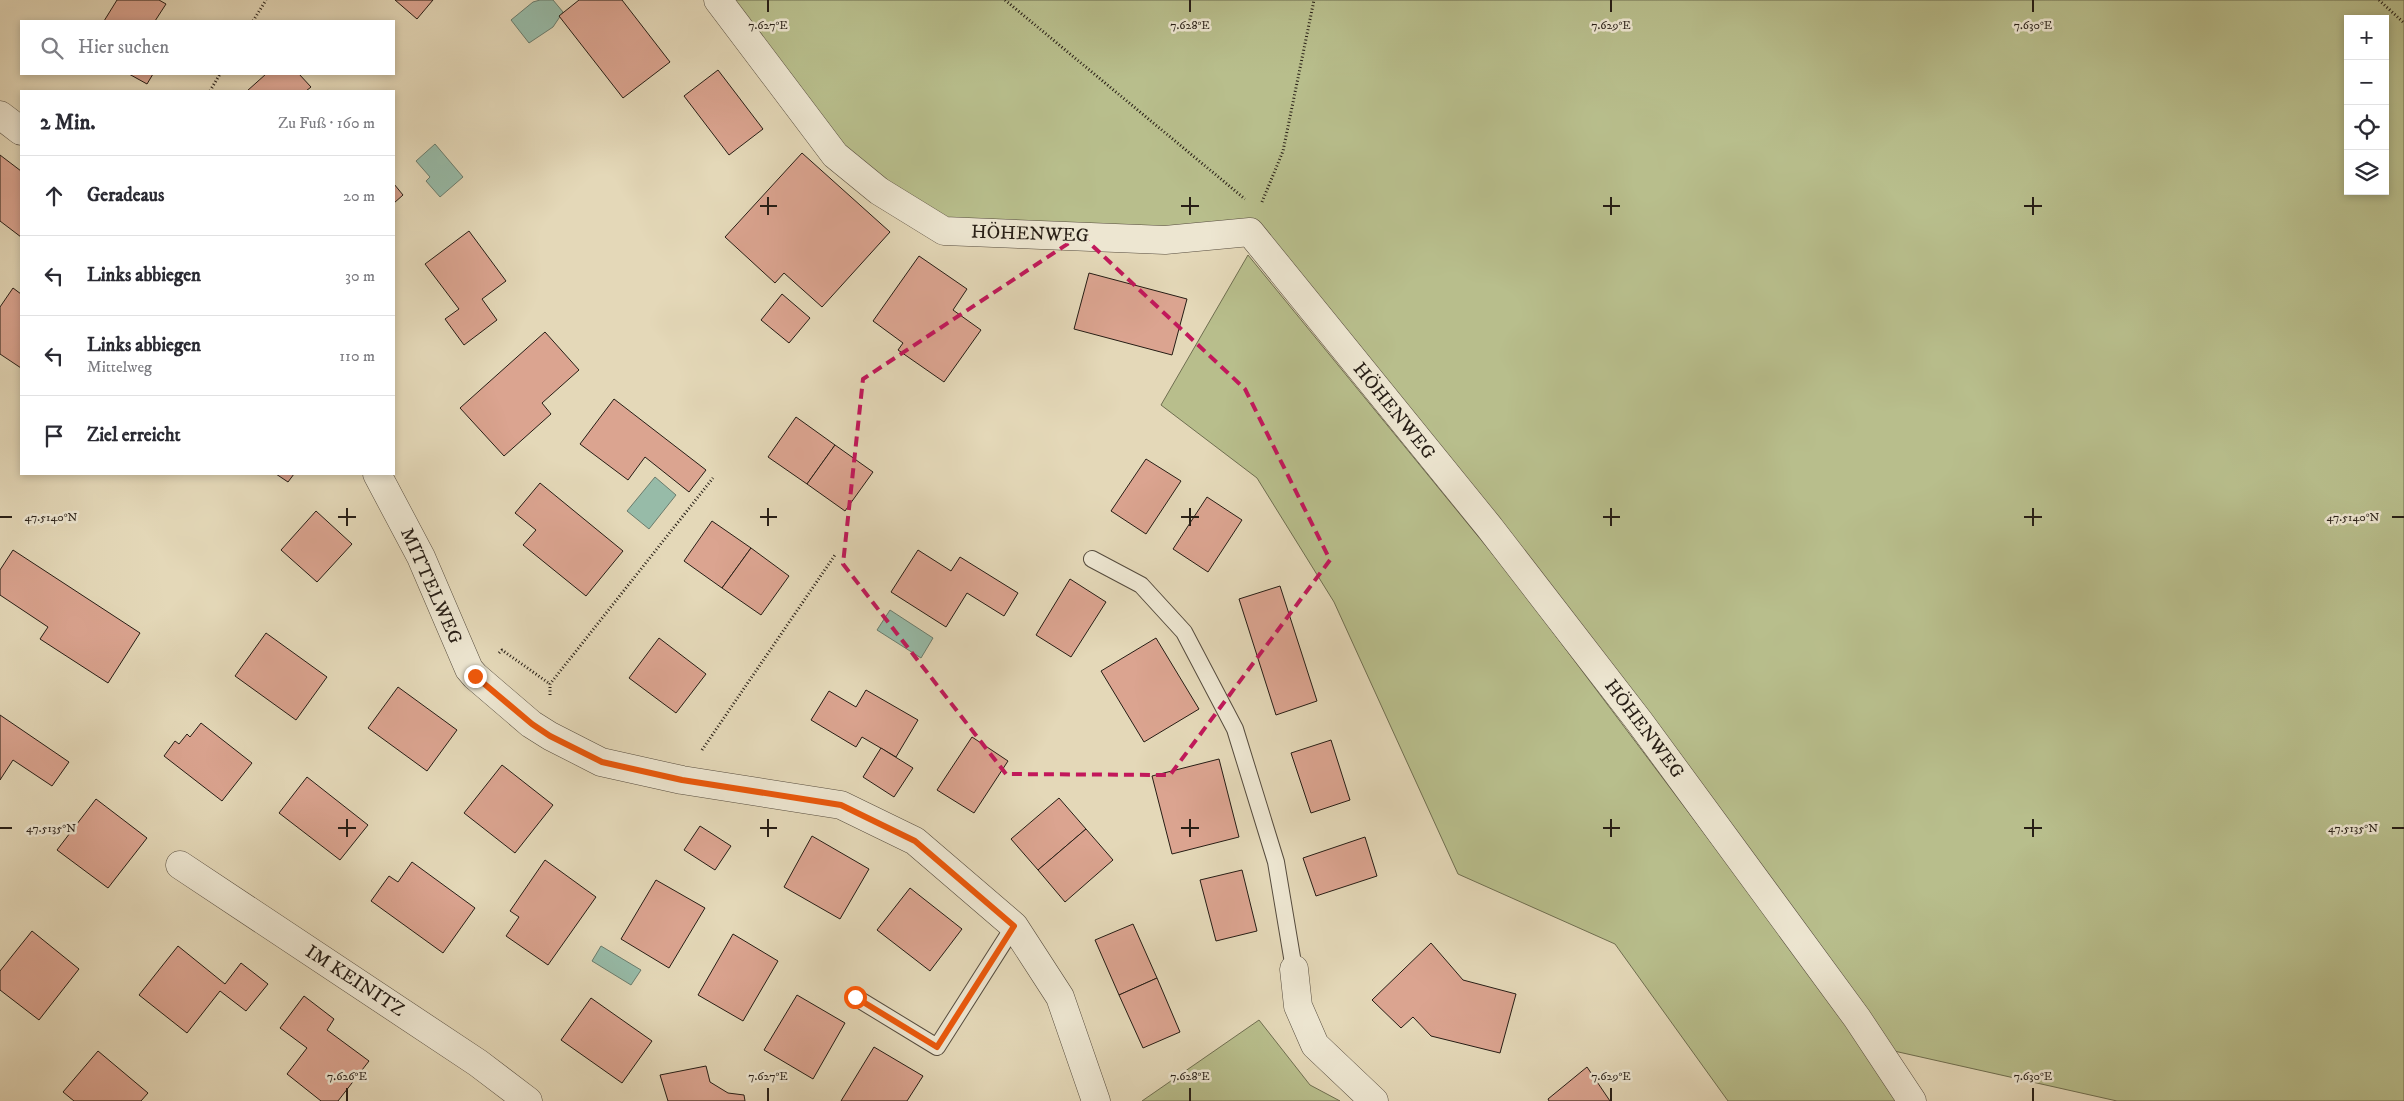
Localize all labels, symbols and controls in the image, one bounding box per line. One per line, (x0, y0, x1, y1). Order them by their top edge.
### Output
map controls (2344, 15, 2389, 195)
button: + (2344, 15, 2389, 60)
text: 7.627°E (748, 18, 788, 33)
text: 7.628°E (1170, 18, 1210, 33)
text: 7.629°E (1591, 18, 1631, 33)
text: 7.630°E (2014, 18, 2053, 33)
search box (20, 20, 395, 75)
icon: search (38, 34, 66, 62)
text: Hier suchen (78, 36, 169, 59)
button: − (2344, 60, 2389, 105)
button: locate (2344, 105, 2389, 150)
text: 2 Min. (40, 110, 95, 136)
text: Zu Fuß · 160 m (278, 113, 375, 133)
button: layers (2344, 150, 2389, 195)
icon: ahead (40, 182, 68, 210)
text: Geradeaus (87, 184, 164, 207)
text: 20 m (343, 186, 375, 206)
street label: HÖHENWEG (971, 219, 1089, 248)
icon: left (40, 262, 68, 290)
text: Links abbiegen (87, 264, 201, 287)
text: 30 m (345, 266, 375, 286)
text: Links abbiegen (87, 334, 201, 357)
icon: left (40, 342, 68, 370)
text: 110 m (339, 346, 375, 366)
text: Mittelweg (87, 357, 152, 377)
street label: HÖHENWEG (1348, 357, 1441, 464)
icon: arrive (40, 422, 68, 450)
text: Ziel erreicht (87, 424, 181, 447)
text: 47.5140°N (25, 510, 78, 525)
text: 47.5140°N (2327, 510, 2380, 525)
street label: MITTELWEG (395, 524, 467, 648)
route end (464, 665, 487, 688)
street label: HÖHENWEG (1599, 674, 1690, 783)
text: 47.5135°N (26, 821, 76, 836)
text: 47.5135°N (2328, 821, 2378, 836)
street label: IM KEINITZ (301, 940, 409, 1022)
route start (844, 986, 867, 1009)
text: 7.626°E (327, 1069, 367, 1084)
text: 7.627°E (748, 1069, 788, 1084)
text: 7.628°E (1170, 1069, 1210, 1084)
text: 7.629°E (1591, 1069, 1631, 1084)
text: 7.630°E (2014, 1069, 2053, 1084)

